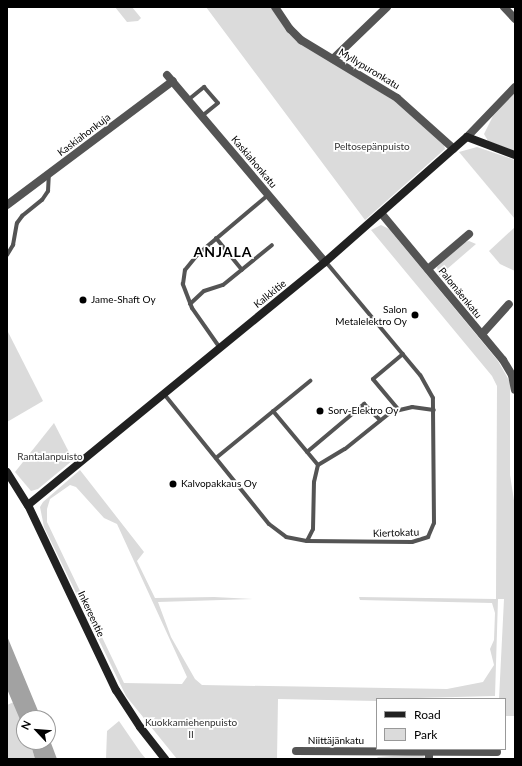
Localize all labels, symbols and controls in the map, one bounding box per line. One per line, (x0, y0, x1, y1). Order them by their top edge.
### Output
street label: Myllypuronkatu (336, 46, 402, 92)
street label: Kaskiahonkuja (55, 111, 113, 159)
street label: Kaskiahonkatu (229, 134, 279, 190)
park label: Peltosepänpuisto (334, 141, 410, 153)
district label: ANJALA (193, 244, 253, 260)
street label: Palomäenkatu (436, 265, 484, 321)
street label: Kalkkitie (251, 277, 289, 311)
place label: Jame-Shaft Oy (91, 294, 156, 306)
marker: Jame-Shaft Oy (78, 295, 88, 305)
place label: Salon Metalelektro Oy (335, 303, 407, 326)
marker: Salon Metalelektro Oy (410, 310, 420, 320)
place label: Sorv-Elektro Oy (328, 405, 398, 417)
marker: Sorv-Elektro Oy (315, 406, 325, 416)
park label: Rantalanpuisto (17, 451, 83, 463)
place label: Kalvopakkaus Oy (181, 478, 257, 490)
marker: Kalvopakkaus Oy (168, 479, 178, 489)
street label: Kiertokatu (373, 526, 419, 540)
street label: Inkereentie (75, 589, 107, 639)
legend (376, 698, 506, 750)
text: Road (414, 707, 441, 722)
north arrow (16, 710, 56, 750)
park label: Kuokkamiehenpuisto II (145, 716, 237, 740)
text: N (18, 718, 33, 732)
text: Park (414, 727, 437, 742)
street label: Niittäjänkatu (308, 735, 364, 747)

